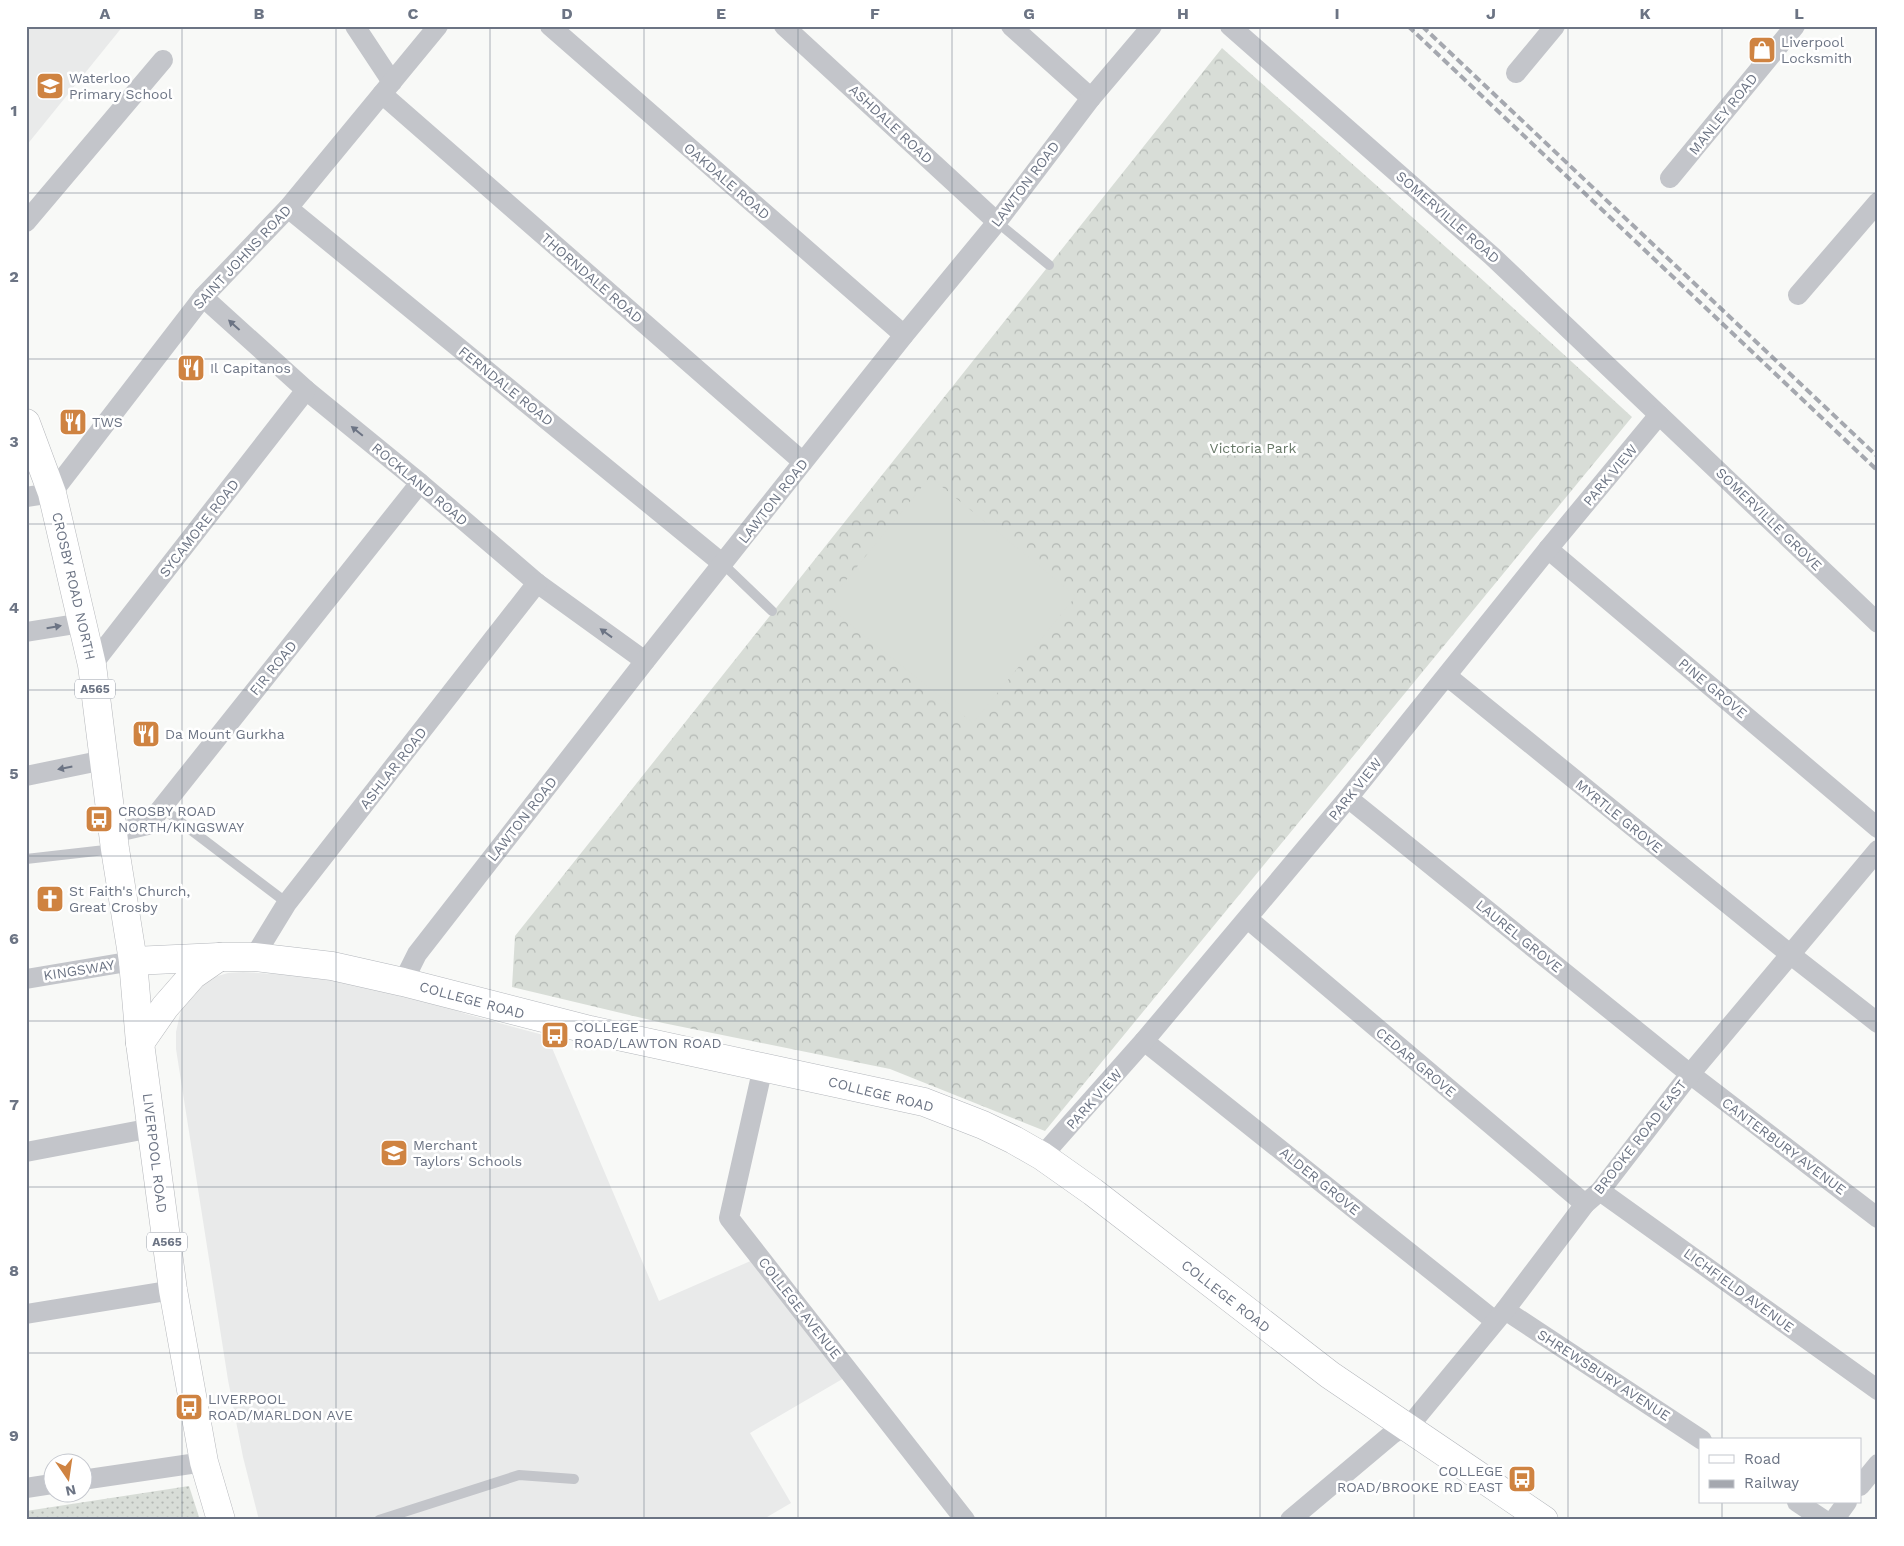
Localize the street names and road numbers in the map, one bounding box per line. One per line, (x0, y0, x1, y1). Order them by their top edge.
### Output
street label: MANLEY ROAD (1685, 70, 1761, 158)
street label: ASHDALE ROAD (846, 81, 936, 167)
street label: LAWTON ROAD (988, 138, 1062, 230)
street label: OAKDALE ROAD (681, 139, 773, 223)
street label: SOMERVILLE ROAD (1393, 168, 1503, 266)
street label: SAINT JOHNS ROAD (190, 202, 294, 312)
street label: THORNDALE ROAD (538, 230, 646, 326)
street label: FERNDALE ROAD (456, 343, 556, 429)
street label: ROCKLAND ROAD (369, 439, 471, 529)
street label: PARK VIEW (1580, 441, 1640, 509)
street label: LAWTON ROAD (735, 456, 811, 546)
street label: SOMERVILLE GROVE (1713, 464, 1825, 574)
street label: SYCAMORE ROAD (156, 476, 242, 580)
street label: CROSBY ROAD NORTH (49, 510, 99, 662)
street label: FIR ROAD (246, 638, 300, 698)
street label: PINE GROVE (1676, 655, 1750, 721)
road number: A565 (75, 680, 115, 699)
street label: ASHLAR ROAD (356, 724, 430, 812)
street label: PARK VIEW (1325, 755, 1385, 823)
street label: LAWTON ROAD (484, 774, 560, 864)
street label: MYRTLE GROVE (1572, 776, 1666, 856)
street label: LAUREL GROVE (1473, 896, 1565, 976)
street label: KINGSWAY (42, 956, 116, 984)
street label: COLLEGE ROAD (418, 978, 526, 1022)
street label: CEDAR GROVE (1373, 1024, 1459, 1100)
street label: PARK VIEW (1063, 1066, 1125, 1132)
street label: COLLEGE ROAD (827, 1073, 935, 1115)
street label: BROOKE ROAD EAST (1590, 1076, 1690, 1197)
street label: LIVERPOOL ROAD (140, 1092, 170, 1214)
street label: CANTERBURY AVENUE (1719, 1094, 1849, 1198)
street label: ALDER GROVE (1277, 1144, 1363, 1218)
road number: A565 (147, 1232, 187, 1252)
street label: LICHFIELD AVENUE (1681, 1245, 1797, 1335)
street label: COLLEGE AVENUE (755, 1254, 845, 1362)
street label: COLLEGE ROAD (1178, 1256, 1274, 1336)
street label: SHREWSBURY AVENUE (1535, 1326, 1673, 1424)

